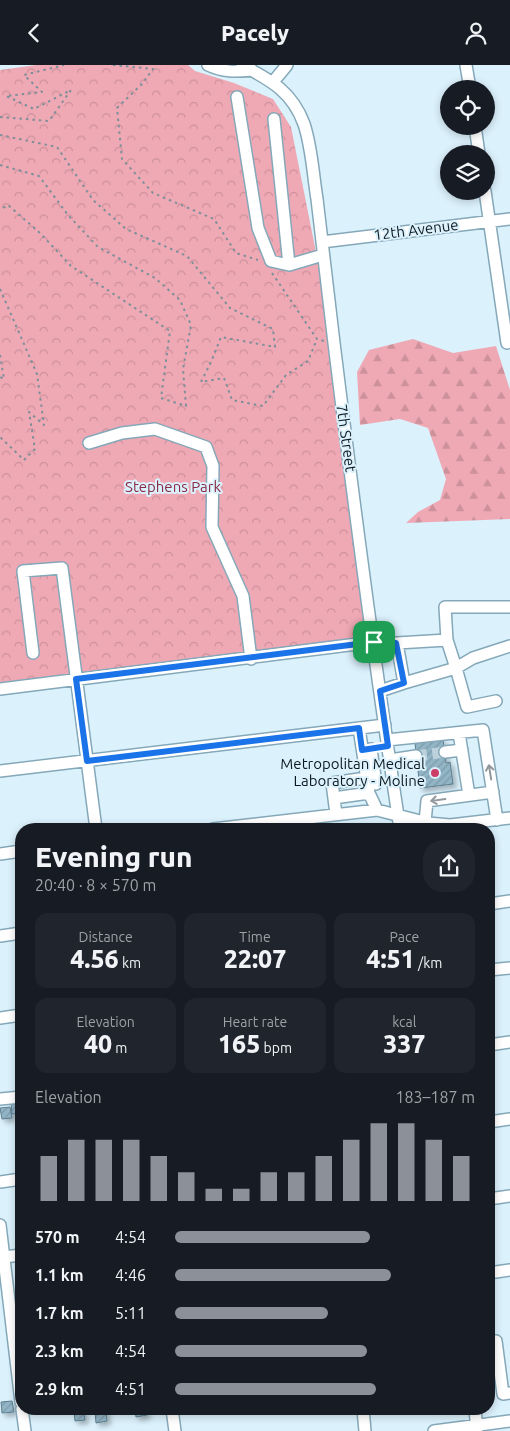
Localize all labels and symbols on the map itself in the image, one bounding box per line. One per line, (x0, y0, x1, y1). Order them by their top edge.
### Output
street label: 12th Avenue (373, 216, 459, 243)
street label: 7th Street (333, 403, 360, 473)
park label: Stephens Park (125, 478, 221, 495)
pin (353, 621, 395, 663)
place label: Metropolitan Medical Laboratory - Moline (280, 755, 425, 789)
one-way arrow (484, 764, 494, 780)
marker: Metropolitan Medical Laboratory - Moline (429, 767, 441, 779)
one-way arrow (430, 795, 446, 805)

